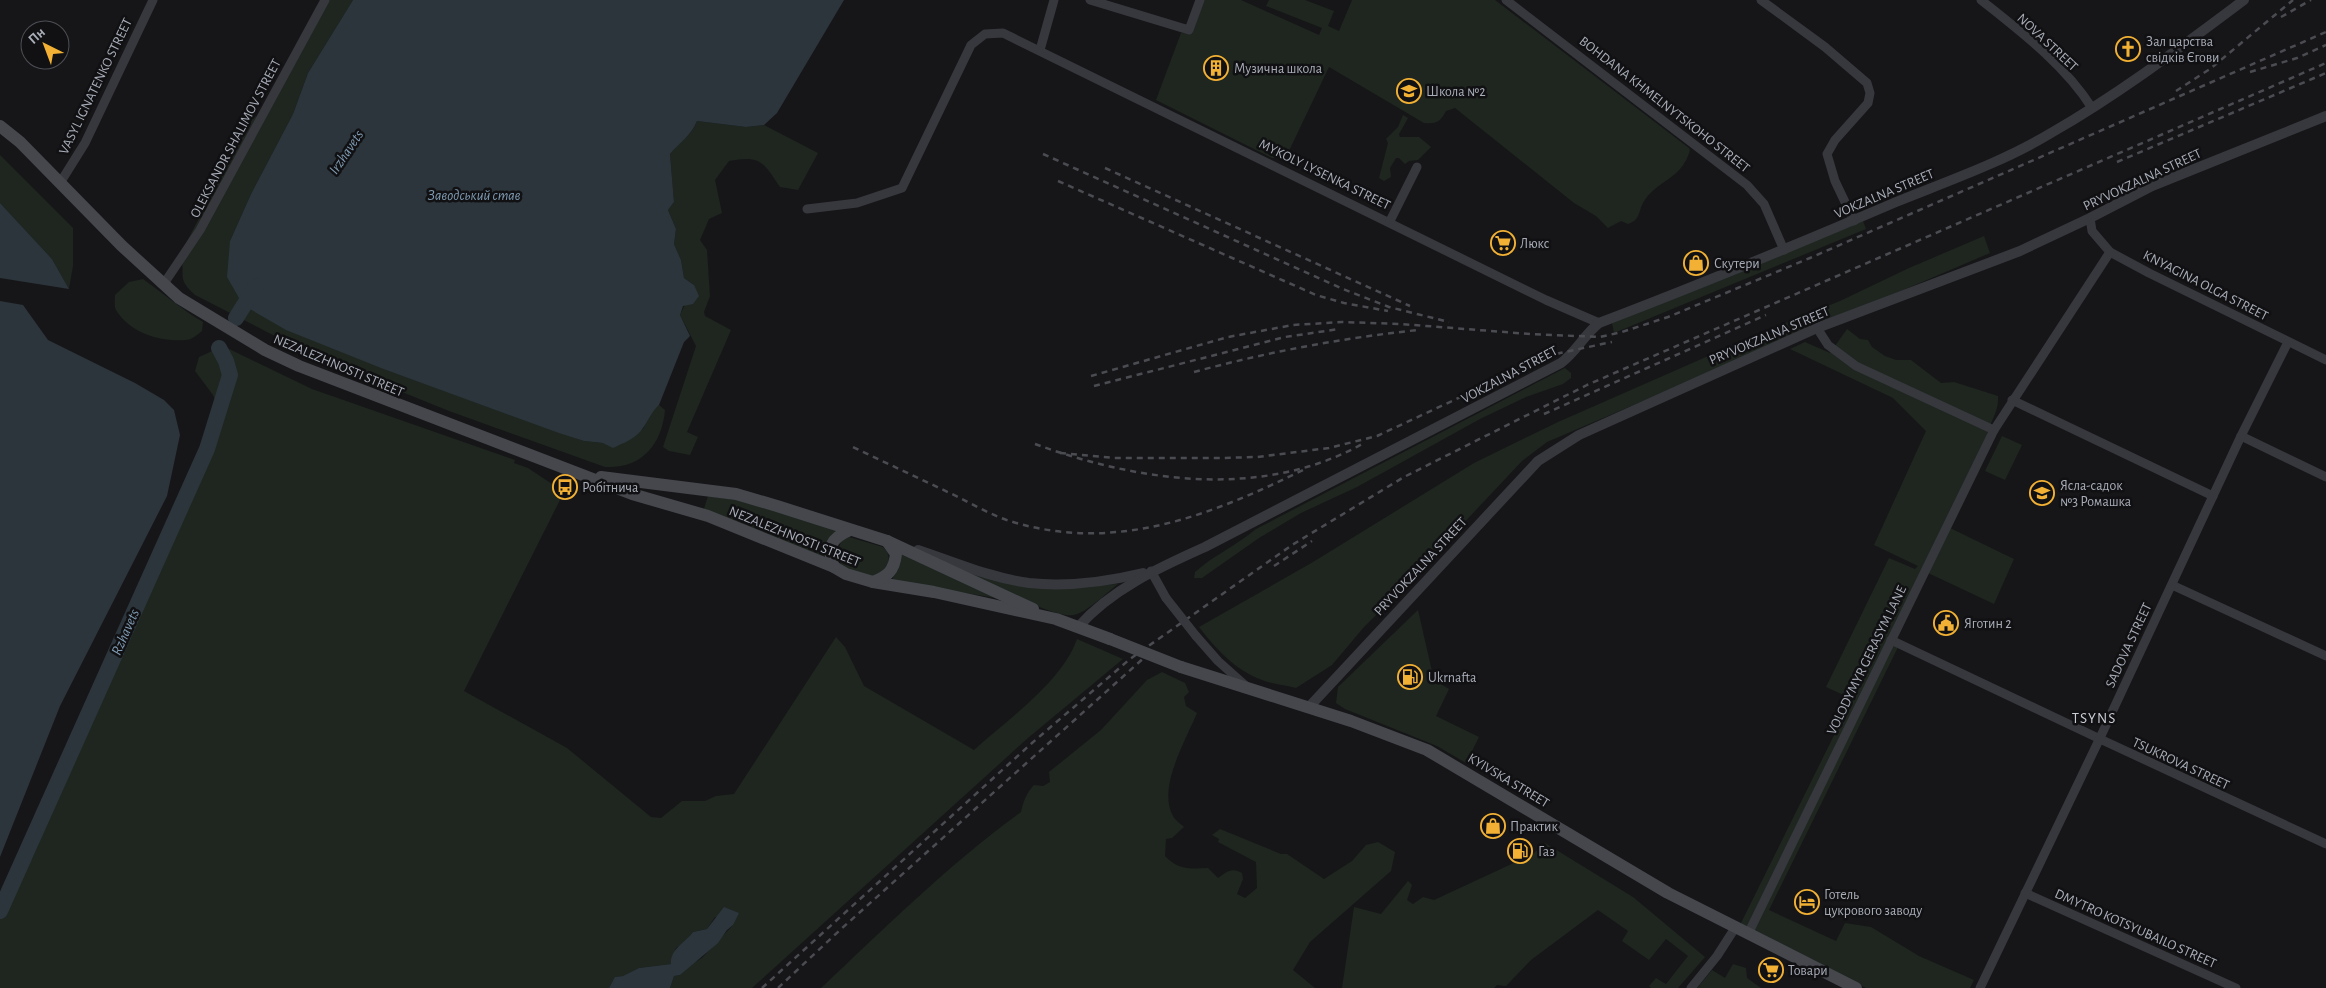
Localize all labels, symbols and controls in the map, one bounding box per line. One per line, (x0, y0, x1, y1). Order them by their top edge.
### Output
street label: NOVA STREET (2014, 11, 2080, 74)
street label: VASYL IGNATENKO STREET (57, 16, 135, 157)
north arrow (20, 20, 70, 70)
text: Пн (26, 25, 48, 47)
street label: BOHDANA KHMELNYTSKOHO STREET (1577, 34, 1752, 176)
place label: Зал царства свідків Єгови (2146, 35, 2220, 65)
church icon: Зал царства свідків Єгови (2115, 36, 2141, 62)
building icon: Музична школа (1203, 55, 1229, 81)
street label: OLEKSANDR SHALIMOV STREET (188, 57, 284, 220)
place label: Музична школа (1234, 62, 1323, 76)
school or university icon: Школа №2 (1396, 78, 1422, 104)
place label: Школа №2 (1426, 85, 1486, 99)
water label: Irzhavets (326, 127, 367, 177)
street label: MYKOLY LYSENKA STREET (1257, 137, 1393, 213)
street label: PRYVOKZALNA STREET (2081, 146, 2204, 213)
street label: VOKZALNA STREET (1832, 167, 1936, 221)
water label: Заводський став (428, 188, 521, 203)
supermarket icon: Люкс (1490, 230, 1516, 256)
place label: Люкс (1520, 237, 1550, 251)
street label: KNYAGINA OLGA STREET (2141, 248, 2270, 324)
shop icon: Скутери (1683, 250, 1709, 276)
place label: Скутери (1714, 257, 1760, 271)
street label: PRYVOKZALNA STREET (1707, 304, 1832, 368)
street label: NEZALEZHNOSTI STREET (271, 332, 406, 400)
street label: VOKZALNA STREET (1459, 344, 1560, 406)
bus stop icon: Робітнича (552, 474, 578, 500)
place label: Ясла-садок №3 Ромашка (2060, 479, 2132, 509)
school or university icon: Ясла-садок №3 Ромашка (2029, 480, 2055, 506)
place label: Робітнича (582, 481, 639, 495)
street label: NEZALEZHNOSTI STREET (727, 504, 862, 570)
street label: PRYVOKZALNA STREET (1372, 515, 1470, 619)
street label: VOLODYMYR GERASYM LANE (1825, 584, 1909, 737)
street label: SADOVA STREET (2103, 601, 2155, 690)
water label: Rzhavets (109, 607, 142, 657)
public building icon: Яготин 2 (1933, 610, 1959, 636)
place label: Яготин 2 (1964, 617, 2012, 631)
fuel station icon: Ukrnafta (1397, 664, 1423, 690)
place label: Ukrnafta (1428, 671, 1477, 685)
district label: TSYNS (2072, 711, 2116, 726)
street label: TSUKROVA STREET (2130, 735, 2231, 793)
street label: KYIVSKA STREET (1465, 751, 1552, 811)
shop icon: Практик (1480, 813, 1506, 839)
place label: Практик (1510, 820, 1558, 834)
fuel station icon: Газ (1507, 838, 1533, 864)
place label: Газ (1538, 845, 1555, 859)
street label: DMYTRO KOTSYUBAILO STREET (2053, 887, 2219, 971)
place label: Готель цукрового заводу (1824, 888, 1922, 918)
hotel icon: Готель цукрового заводу (1794, 889, 1820, 915)
supermarket icon: Товари (1758, 957, 1784, 983)
place label: Товари (1788, 964, 1828, 978)

